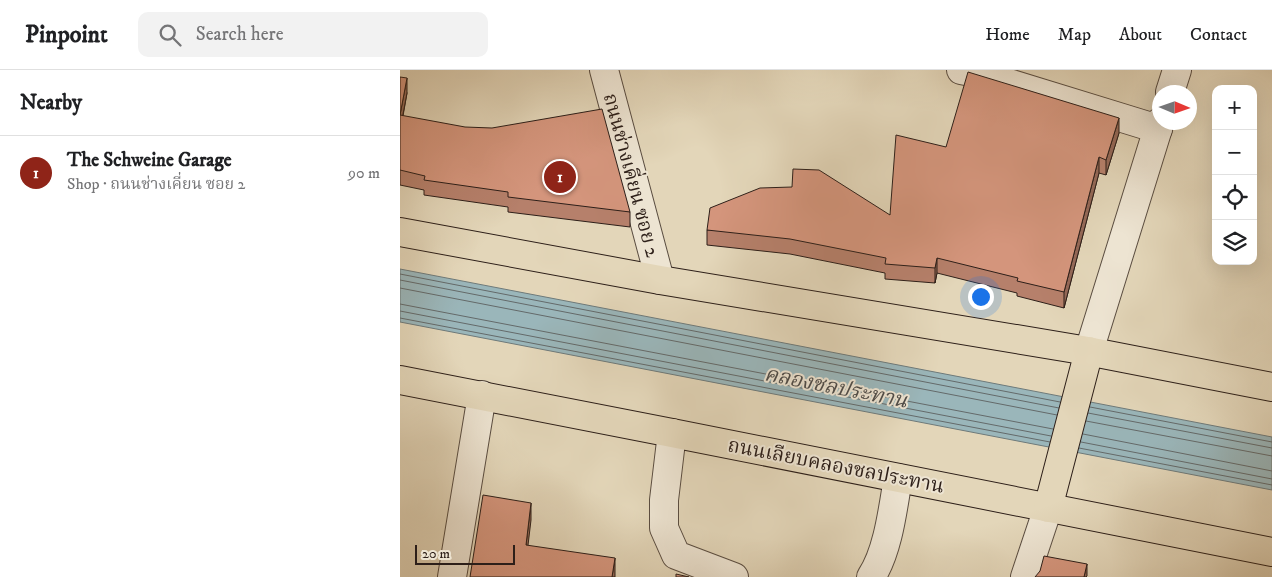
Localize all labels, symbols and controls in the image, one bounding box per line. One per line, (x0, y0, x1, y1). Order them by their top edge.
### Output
search box (138, 12, 488, 57)
text: Pinpoint (25, 20, 108, 50)
icon: search (156, 21, 184, 49)
text: Search here (196, 23, 284, 46)
text: Home (985, 24, 1030, 46)
text: Map (1058, 24, 1091, 46)
text: About (1119, 24, 1162, 46)
text: Contact (1190, 24, 1247, 46)
north arrow (1152, 85, 1197, 130)
map controls (1212, 85, 1257, 265)
button: + (1212, 85, 1257, 130)
text: Nearby (20, 90, 82, 116)
street label: ถนนช่างเคี่ยน ซอย 2 (597, 90, 668, 260)
button: − (1212, 130, 1257, 175)
text: The Schweine Garage (67, 149, 232, 172)
pin: 1 (544, 158, 576, 196)
text: 1 (33, 163, 39, 183)
text: 90 m (348, 163, 380, 183)
text: Shop · ถนนช่างเคี่ยน ซอย 2 (67, 174, 245, 194)
button: locate (1212, 175, 1257, 220)
button: layers (1212, 220, 1257, 265)
your location (968, 284, 994, 310)
water label: คลองชลประทาน (762, 361, 910, 415)
street label: ถนนเลียบคลองชลประทาน (725, 433, 946, 500)
scale bar (415, 542, 515, 565)
text: 20 m (422, 545, 450, 563)

